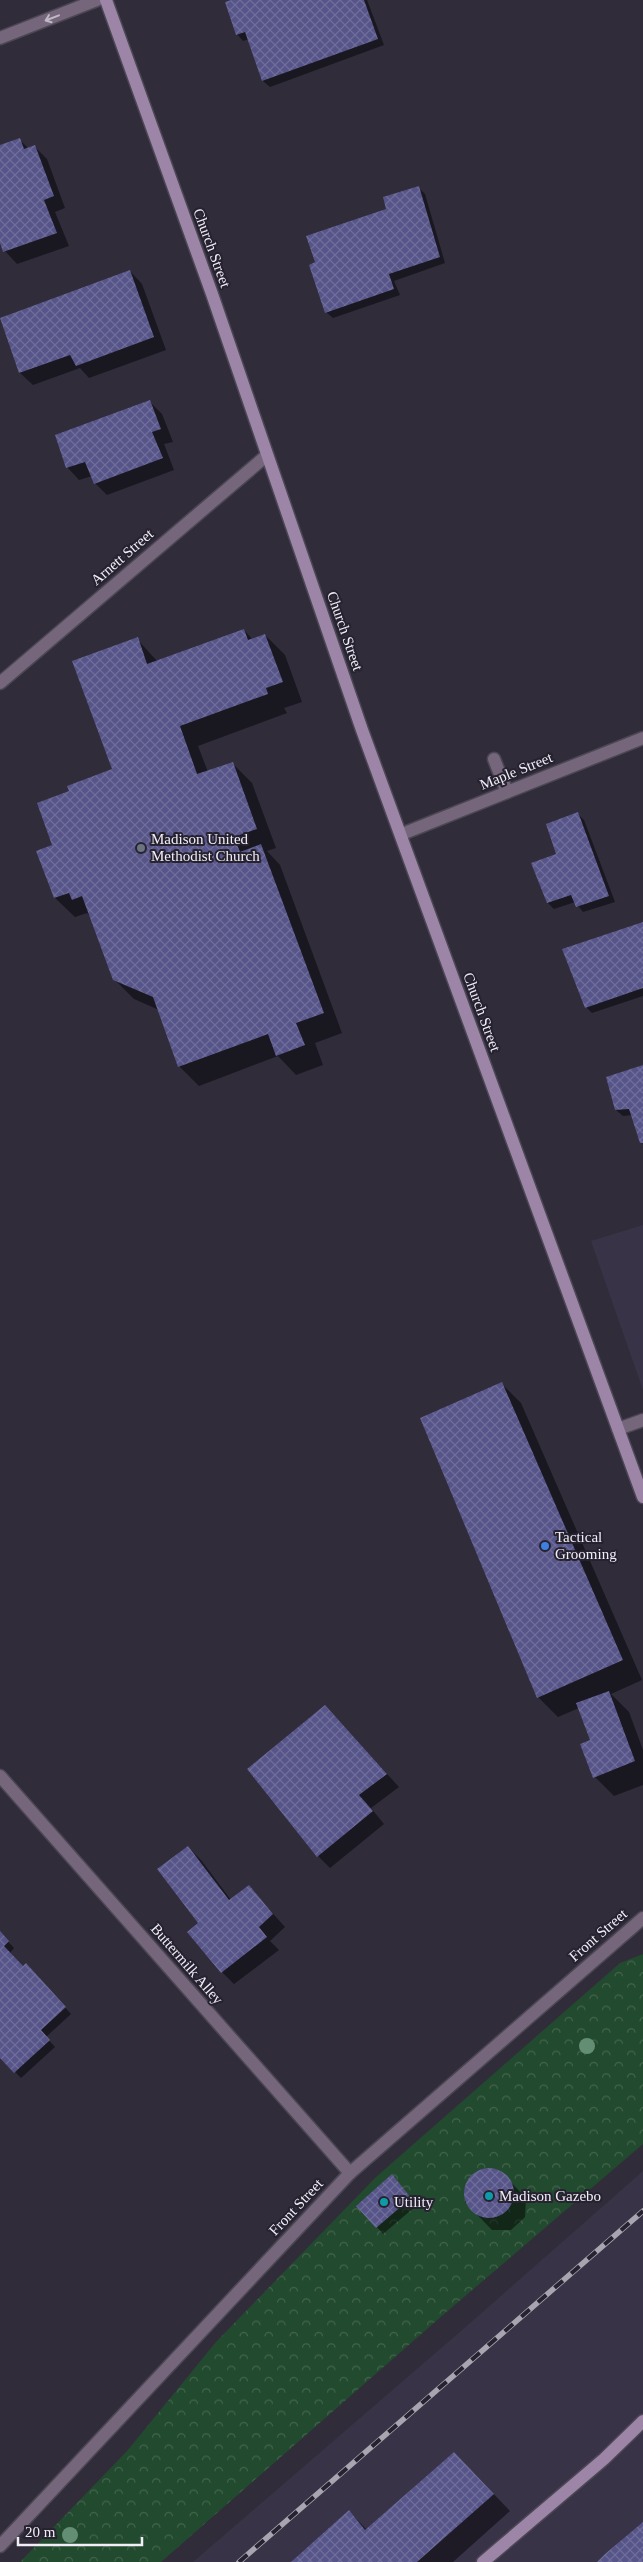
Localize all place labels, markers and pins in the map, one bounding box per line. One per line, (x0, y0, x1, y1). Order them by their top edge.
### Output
place label: Madison United Methodist Church (151, 831, 260, 864)
marker: Madison United Methodist Church (135, 842, 147, 854)
place label: Tactical Grooming (555, 1529, 617, 1562)
marker: Tactical Grooming (539, 1540, 551, 1552)
place label: Madison Gazebo (499, 2188, 601, 2204)
marker: Madison Gazebo (483, 2190, 495, 2202)
place label: Utility (394, 2194, 434, 2210)
marker: Utility (378, 2196, 390, 2208)

